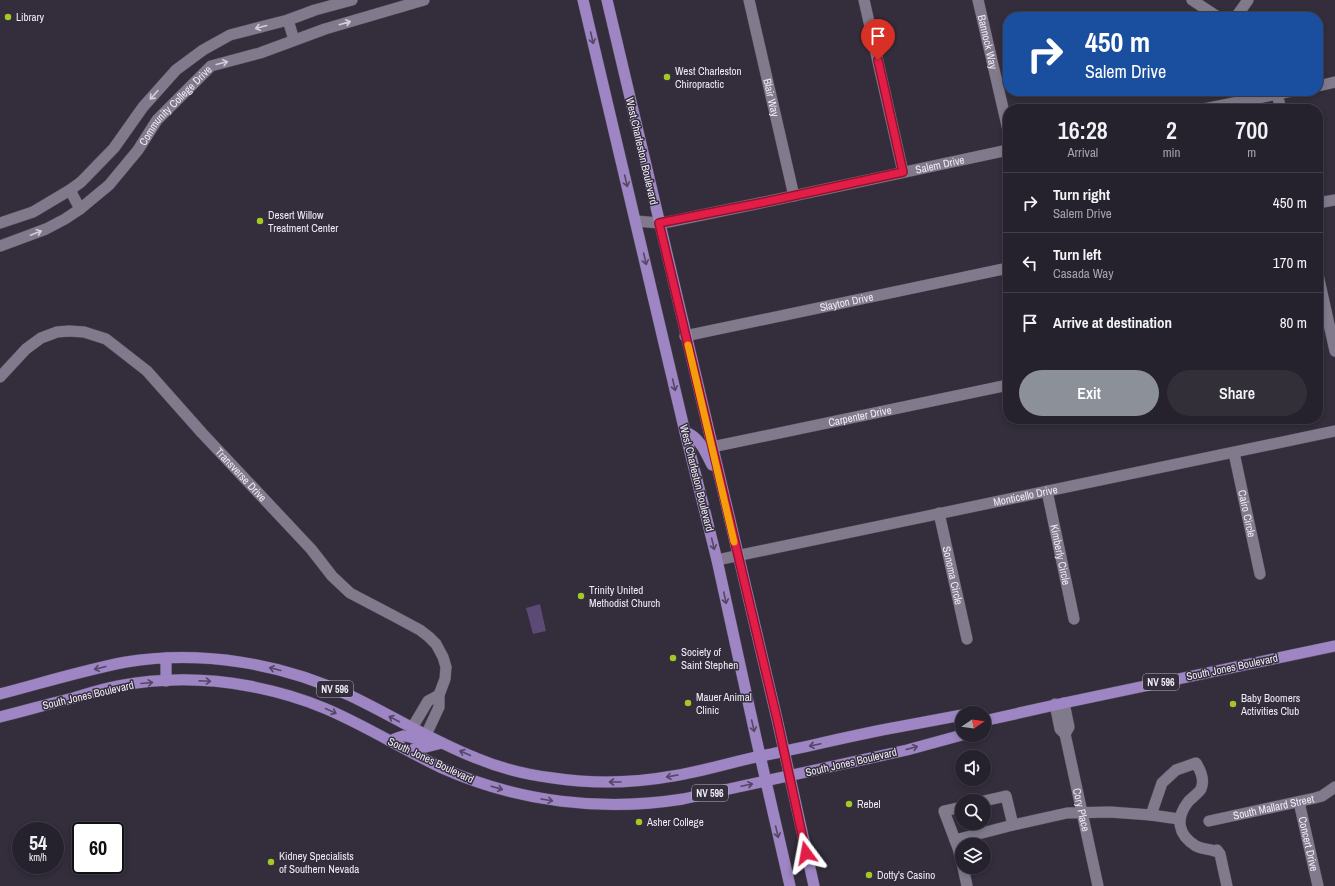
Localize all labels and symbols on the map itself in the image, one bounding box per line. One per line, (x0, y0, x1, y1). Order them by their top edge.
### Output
place label: Library (16, 10, 45, 24)
marker: Library (3, 12, 13, 22)
street label: Bannock Way (975, 13, 1001, 71)
one-way arrow (339, 19, 352, 26)
pin (861, 19, 895, 60)
one-way arrow (255, 24, 268, 31)
one-way arrow (589, 31, 597, 44)
one-way arrow (215, 59, 228, 66)
street label: Community College Drive (136, 62, 215, 148)
place label: West Charleston Chiropractic (675, 64, 742, 91)
marker: West Charleston Chiropractic (662, 72, 672, 82)
street label: Blair Way (760, 77, 783, 118)
one-way arrow (149, 90, 158, 100)
street label: West Charleston Boulevard (623, 96, 661, 206)
street label: Salem Drive (914, 153, 966, 177)
one-way arrow (623, 174, 631, 187)
place label: Desert Willow Treatment Center (268, 208, 338, 235)
marker: Desert Willow Treatment Center (255, 216, 265, 226)
one-way arrow (30, 228, 42, 236)
one-way arrow (641, 252, 649, 265)
street label: Slayton Drive (818, 290, 874, 314)
one-way arrow (671, 378, 679, 391)
street label: Carpenter Drive (827, 403, 893, 429)
street label: West Charleston Boulevard (677, 423, 717, 533)
street label: Transverse Drive (212, 445, 270, 505)
street label: Monticello Drive (992, 482, 1059, 509)
street label: Cairo Circle (1235, 489, 1259, 539)
street label: Kimberly Circle (1047, 523, 1074, 586)
one-way arrow (709, 537, 717, 550)
street label: Sonoma Circle (940, 545, 966, 606)
place label: Trinity United Methodist Church (589, 583, 660, 610)
marker: Trinity United Methodist Church (576, 591, 586, 601)
one-way arrow (721, 591, 729, 604)
place label: Society of Saint Stephen (681, 645, 738, 672)
street label: South Jones Boulevard (1185, 650, 1279, 684)
marker: Society of Saint Stephen (668, 653, 678, 663)
one-way arrow (93, 665, 106, 673)
one-way arrow (268, 665, 281, 672)
road number: NV 596 (1143, 674, 1179, 690)
one-way arrow (198, 677, 211, 685)
street label: South Jones Boulevard (41, 678, 135, 712)
one-way arrow (140, 679, 153, 686)
road number: NV 596 (317, 681, 353, 697)
place label: Mauer Animal Clinic (696, 690, 752, 717)
place label: Baby Boomers Activities Club (1240, 691, 1301, 718)
marker: Mauer Animal Clinic (683, 698, 693, 708)
marker: Baby Boomers Activities Club (1228, 699, 1238, 709)
north arrow (955, 706, 991, 742)
one-way arrow (324, 708, 336, 715)
one-way arrow (389, 714, 401, 722)
one-way arrow (750, 719, 758, 732)
street label: South Jones Boulevard (386, 734, 476, 786)
one-way arrow (809, 741, 822, 749)
one-way arrow (905, 744, 918, 752)
street label: South Jones Boulevard (804, 745, 898, 779)
one-way arrow (460, 749, 472, 757)
one-way arrow (666, 772, 679, 780)
one-way arrow (609, 778, 622, 786)
one-way arrow (741, 780, 754, 788)
one-way arrow (490, 785, 503, 792)
road number: NV 596 (692, 785, 728, 801)
street label: Cory Place (1070, 787, 1093, 833)
street label: South Mallard Street (1232, 791, 1316, 823)
one-way arrow (540, 796, 553, 804)
place label: Rebel (857, 797, 881, 811)
marker: Rebel (844, 799, 854, 809)
place label: Asher College (646, 815, 704, 829)
street label: Concert Drive (1296, 815, 1321, 873)
marker: Asher College (634, 817, 644, 827)
speed limit sign: 60 (72, 822, 124, 874)
one-way arrow (774, 826, 782, 839)
position arrow (785, 832, 827, 874)
place label: Kidney Specialists of Southern Nevada (279, 849, 359, 876)
marker: Kidney Specialists of Southern Nevada (266, 857, 276, 867)
place label: Dotty's Casino (877, 868, 935, 882)
marker: Dotty's Casino (864, 870, 874, 880)

